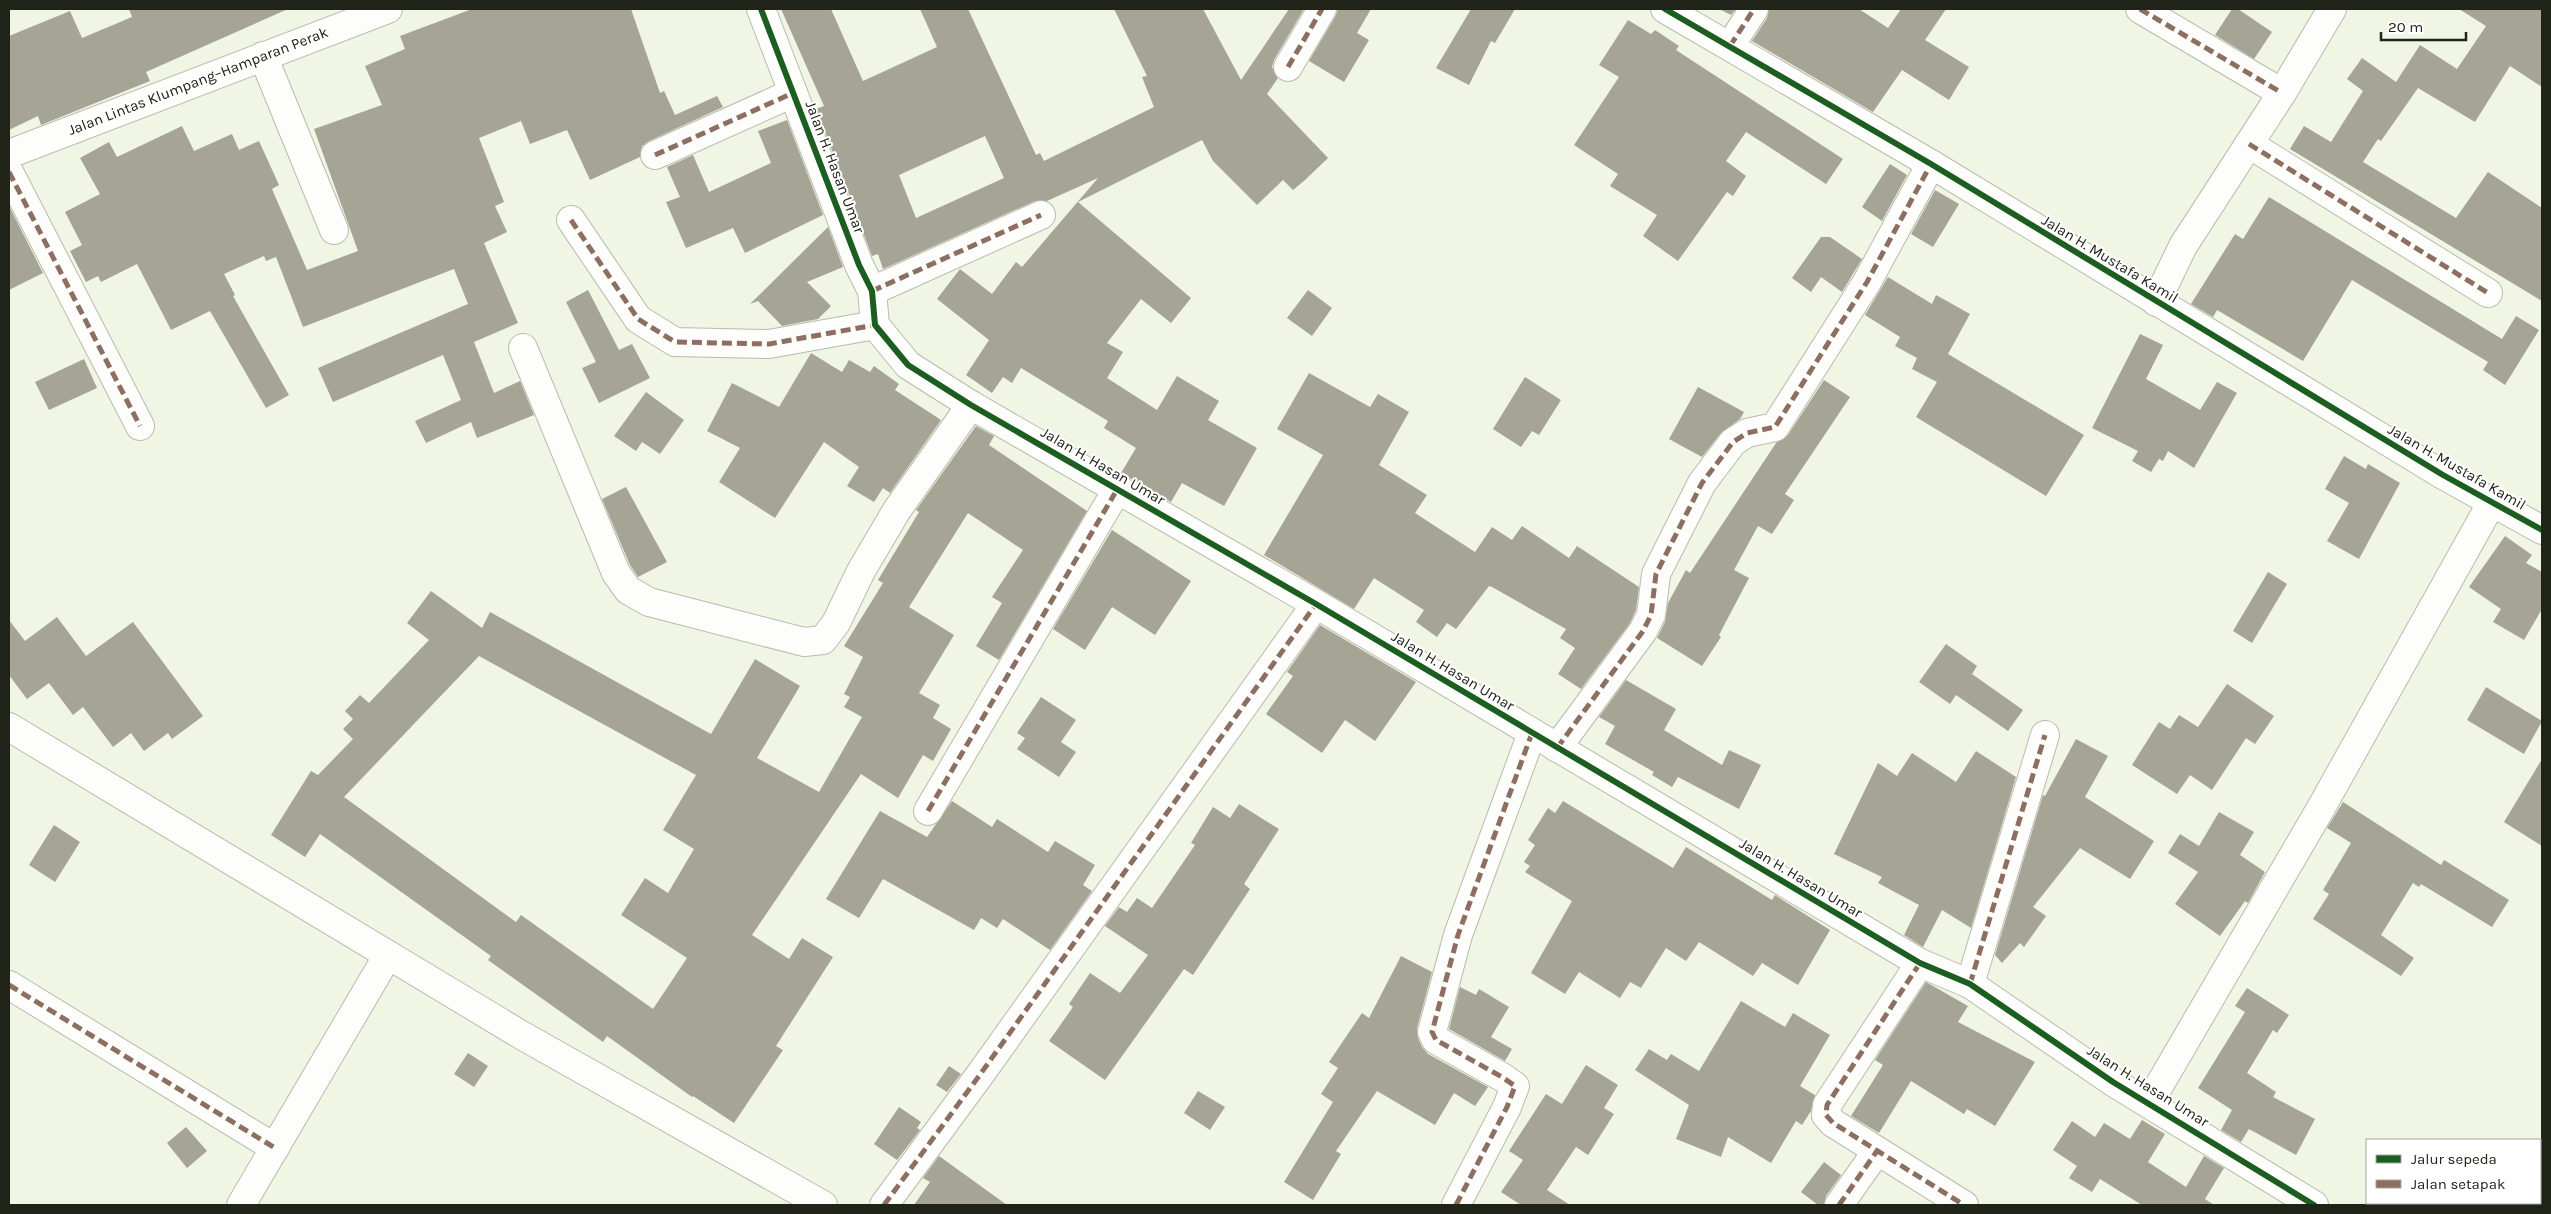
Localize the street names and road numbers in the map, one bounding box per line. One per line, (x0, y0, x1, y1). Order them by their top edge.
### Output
street label: Jalan Lintas Klumpang–Hamparan Perak (65, 23, 331, 139)
street label: Jalan H. Hasan Umar (801, 98, 869, 236)
street label: Jalan H. Mustafa Kamil (2038, 211, 2182, 307)
street label: Jalan H. Mustafa Kamil (2385, 420, 2529, 514)
street label: Jalan H. Hasan Umar (1038, 423, 1169, 509)
street label: Jalan H. Hasan Umar (1388, 627, 1518, 715)
street label: Jalan H. Hasan Umar (1736, 834, 1866, 922)
street label: Jalan H. Hasan Umar (2084, 1041, 2213, 1131)

